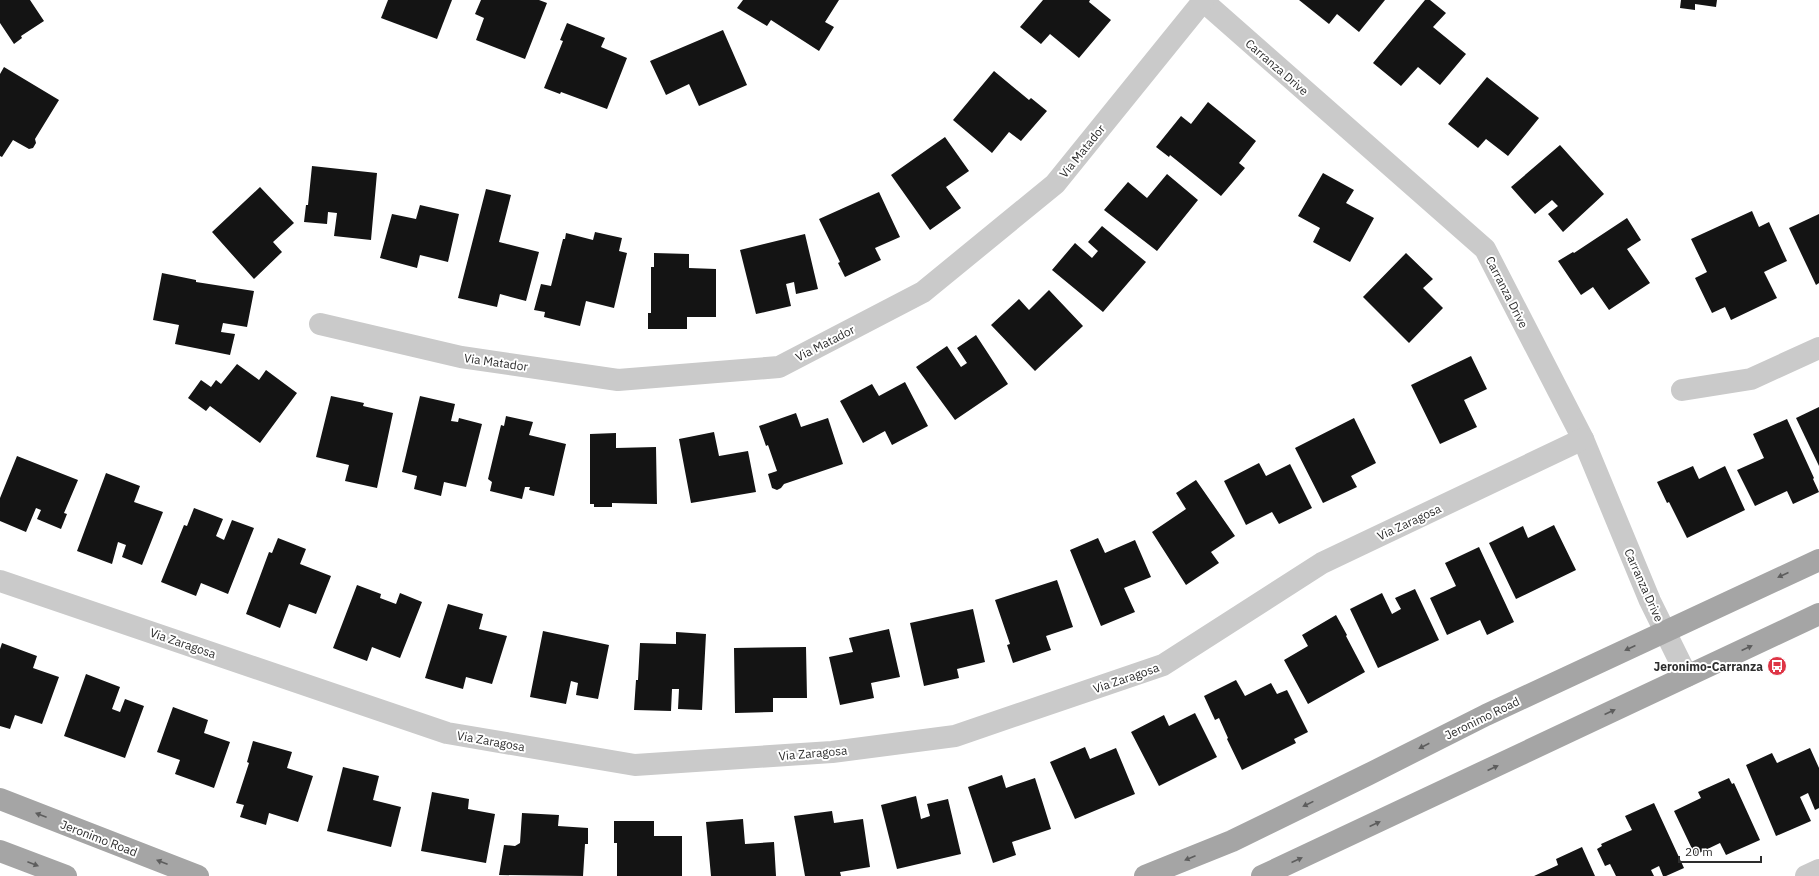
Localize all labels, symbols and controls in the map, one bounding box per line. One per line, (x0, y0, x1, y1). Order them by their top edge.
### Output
street label: Carranza Drive (1242, 36, 1312, 99)
street label: Via Matador (1056, 121, 1108, 181)
street label: Carranza Drive (1482, 254, 1532, 331)
street label: Via Matador (793, 321, 858, 364)
street label: Via Matador (463, 350, 530, 374)
street label: Via Zaragosa (1375, 500, 1444, 543)
street label: Carranza Drive (1621, 546, 1667, 624)
one-way arrow (1777, 573, 1789, 579)
street label: Via Zaragosa (148, 625, 219, 662)
one-way arrow (1624, 645, 1636, 651)
one-way arrow (1742, 645, 1753, 651)
bus stop icon: Jeronimo-Carranza (1766, 655, 1788, 677)
street label: Via Zaragosa (1091, 659, 1162, 696)
place label: Jeronimo-Carranza (1654, 659, 1763, 674)
street label: Jeronimo Road (1442, 693, 1522, 743)
one-way arrow (1605, 709, 1616, 715)
street label: Via Zaragosa (456, 728, 527, 754)
street label: Via Zaragosa (778, 742, 849, 763)
one-way arrow (1418, 743, 1430, 749)
one-way arrow (1487, 765, 1499, 771)
one-way arrow (1302, 801, 1314, 807)
one-way arrow (35, 812, 46, 818)
street label: Jeronimo Road (58, 816, 140, 860)
one-way arrow (1370, 821, 1381, 827)
scale bar (1679, 838, 1761, 864)
text: 20 m (1685, 844, 1713, 859)
one-way arrow (1183, 856, 1195, 862)
one-way arrow (1291, 857, 1303, 863)
one-way arrow (155, 858, 167, 864)
one-way arrow (27, 861, 39, 867)

